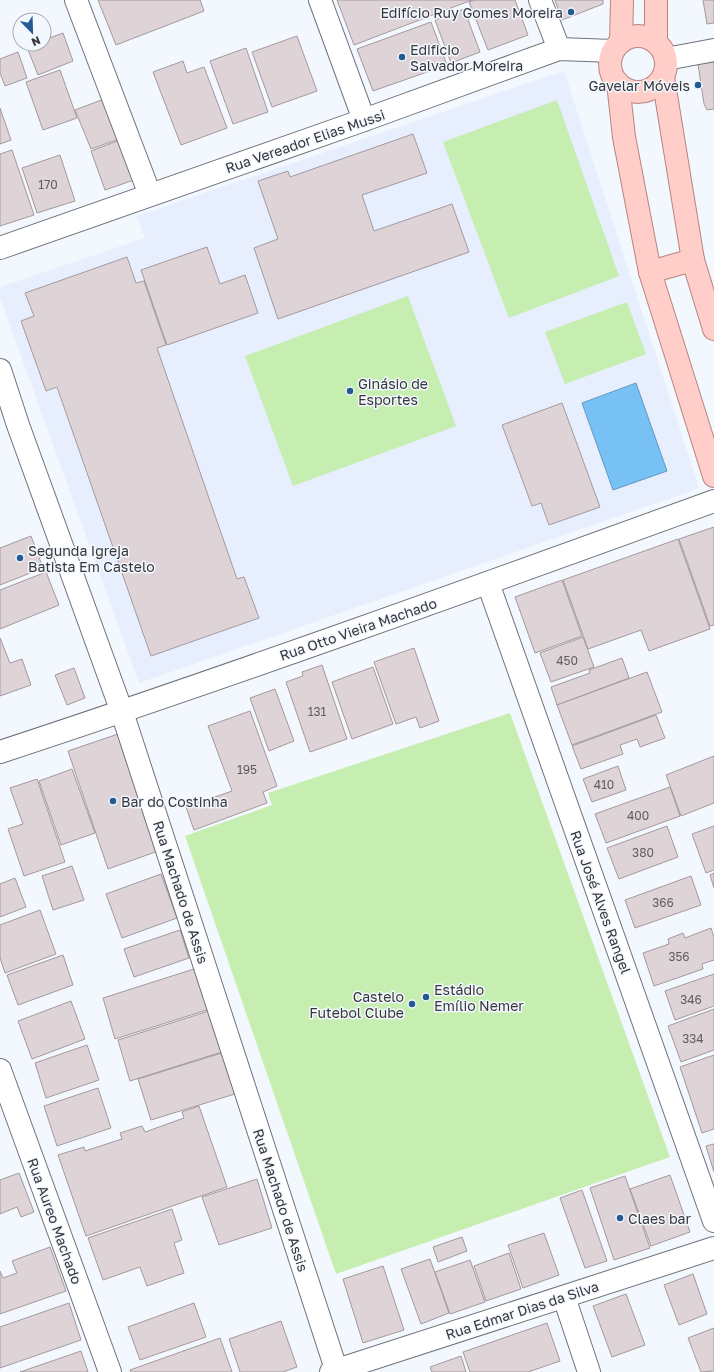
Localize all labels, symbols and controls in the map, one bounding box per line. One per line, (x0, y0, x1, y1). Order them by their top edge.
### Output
place label: Edifício Ruy Gomes Moreira (380, 4, 563, 21)
marker: Edifício Ruy Gomes Moreira (566, 7, 576, 17)
north arrow (12, 12, 52, 52)
text: N (30, 34, 42, 49)
place label: Edificio Salvador Moreira (410, 41, 523, 74)
marker: Edificio Salvador Moreira (397, 52, 407, 62)
place label: Gavelar Móveis (588, 77, 690, 94)
marker: Gavelar Móveis (693, 80, 703, 90)
street label: Rua Vereador Elias Mussi (223, 106, 387, 176)
house number: 170 (38, 177, 58, 192)
place label: Ginásio de Esportes (358, 375, 428, 408)
marker: Ginásio de Esportes (345, 386, 355, 396)
place label: Segunda Igreja Batista Em Castelo (28, 542, 155, 575)
marker: Segunda Igreja Batista Em Castelo (15, 553, 25, 563)
street label: Rua Otto Vieira Machado (277, 594, 439, 664)
house number: 450 (556, 653, 578, 668)
house number: 131 (308, 704, 327, 719)
house number: 195 (237, 762, 257, 777)
house number: 410 (594, 777, 614, 792)
place label: Bar do Costinha (121, 793, 228, 810)
marker: Bar do Costinha (108, 796, 118, 806)
house number: 400 (627, 808, 649, 823)
street label: Rua Machado de Assis (150, 818, 212, 966)
street label: Rua José Alves Rangel (567, 828, 635, 976)
house number: 380 (632, 845, 654, 860)
house number: 366 (652, 895, 674, 910)
house number: 356 (668, 949, 690, 964)
place label: Estádio Emílio Nemer (434, 981, 524, 1014)
place label: Castelo Futebol Clube (309, 988, 404, 1021)
marker: Estádio Emílio Nemer (421, 992, 431, 1002)
house number: 346 (680, 992, 702, 1007)
marker: Castelo Futebol Clube (407, 999, 417, 1009)
house number: 334 (682, 1031, 704, 1046)
street label: Rua Machado de Assis (250, 1126, 312, 1274)
street label: Rua Aureo Machado (24, 1156, 86, 1286)
place label: Claes bar (628, 1210, 691, 1227)
marker: Claes bar (615, 1213, 625, 1223)
street label: Rua Edmar Dias da Silva (443, 1277, 601, 1343)

